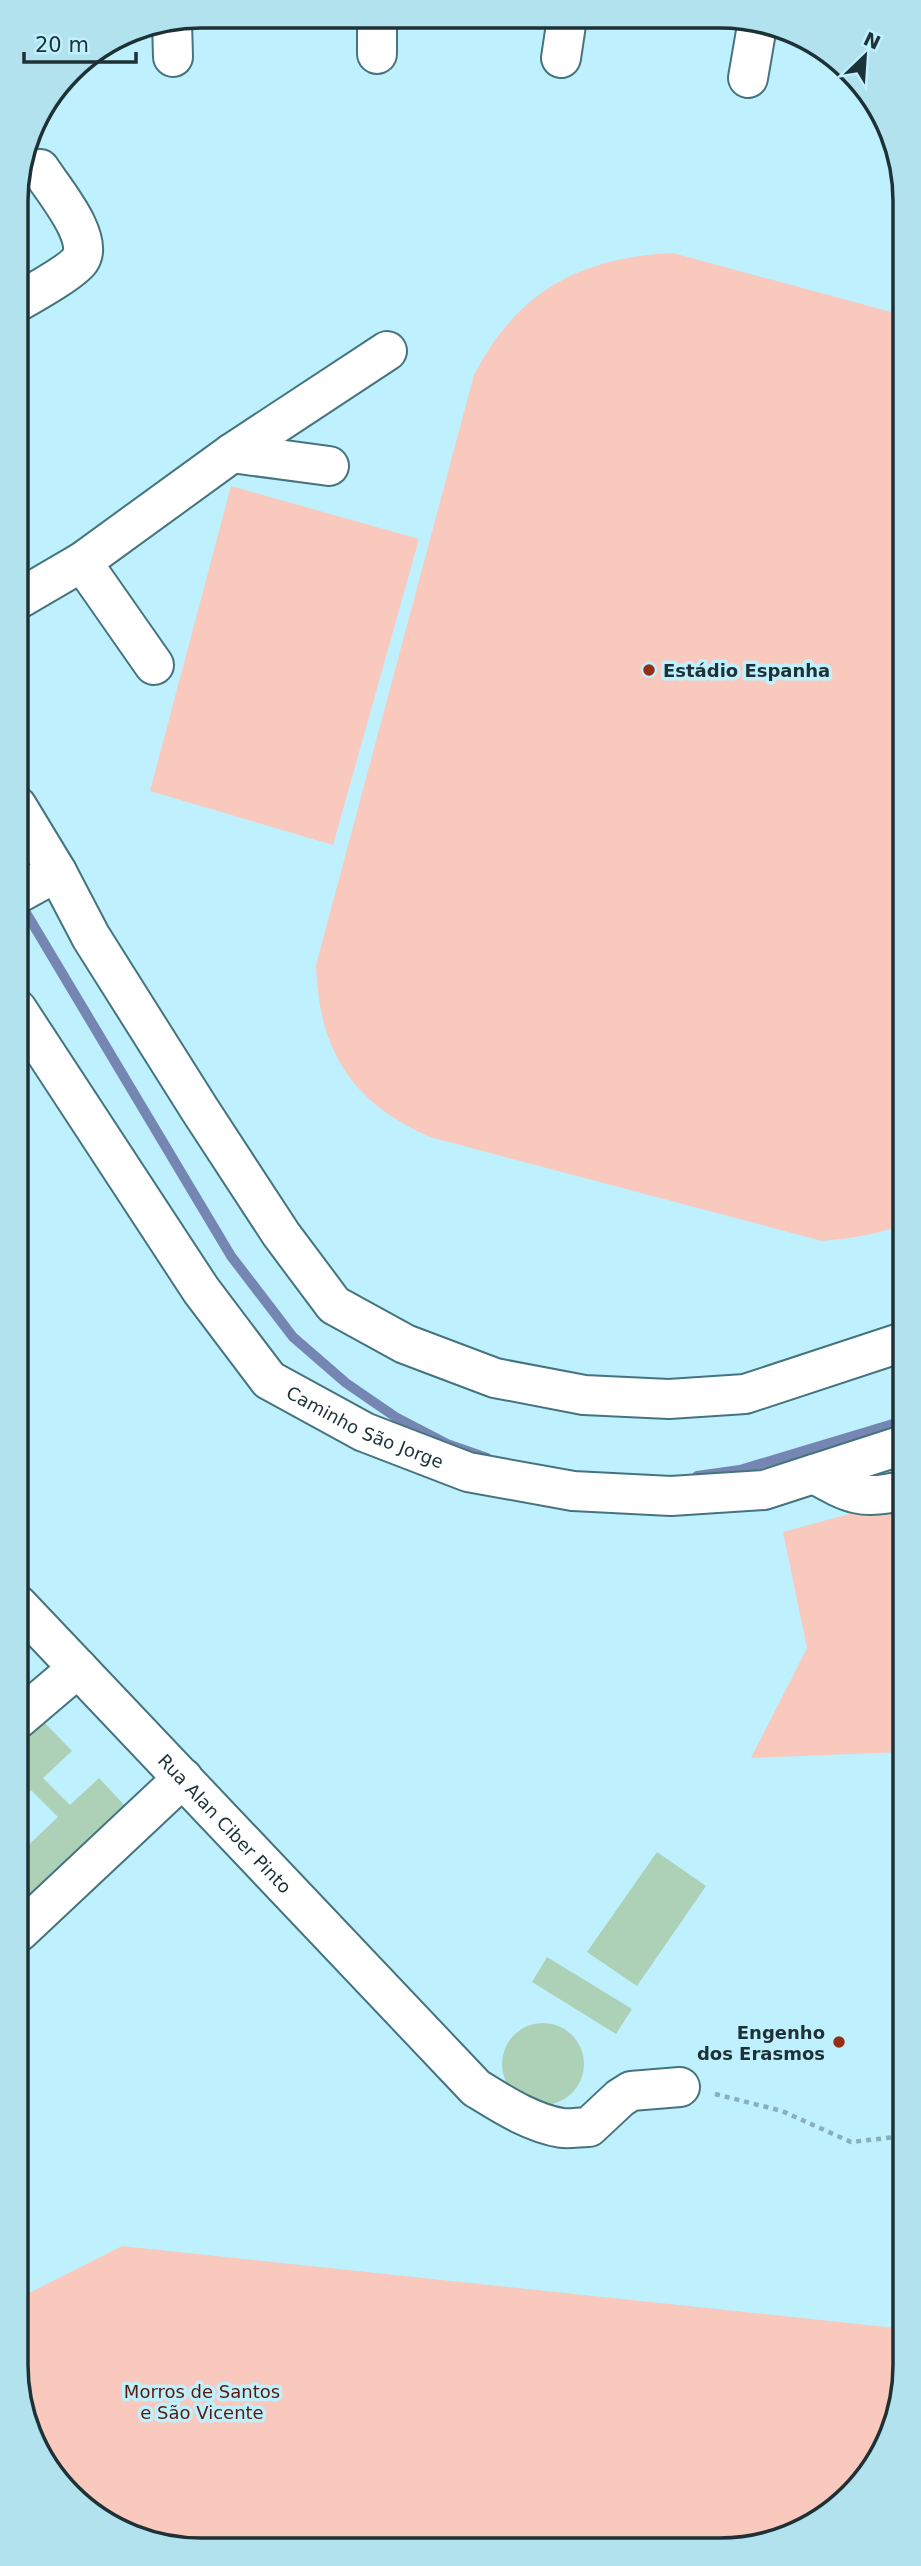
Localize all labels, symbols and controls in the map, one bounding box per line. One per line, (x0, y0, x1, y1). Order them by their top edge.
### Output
scale bar (24, 21, 136, 65)
north arrow (830, 21, 900, 91)
text: N (860, 27, 884, 54)
text: 20 m (35, 33, 89, 57)
place label: Estádio Espanha (663, 660, 830, 681)
marker: Estádio Espanha (641, 662, 657, 678)
street label: Caminho São Jorge (283, 1381, 447, 1472)
street label: Rua Alan Ciber Pinto (154, 1750, 296, 1897)
place label: Engenho dos Erasmos (697, 2022, 825, 2064)
marker: Engenho dos Erasmos (831, 2034, 847, 2050)
park label: Morros de Santos e São Vicente (124, 2381, 280, 2423)

